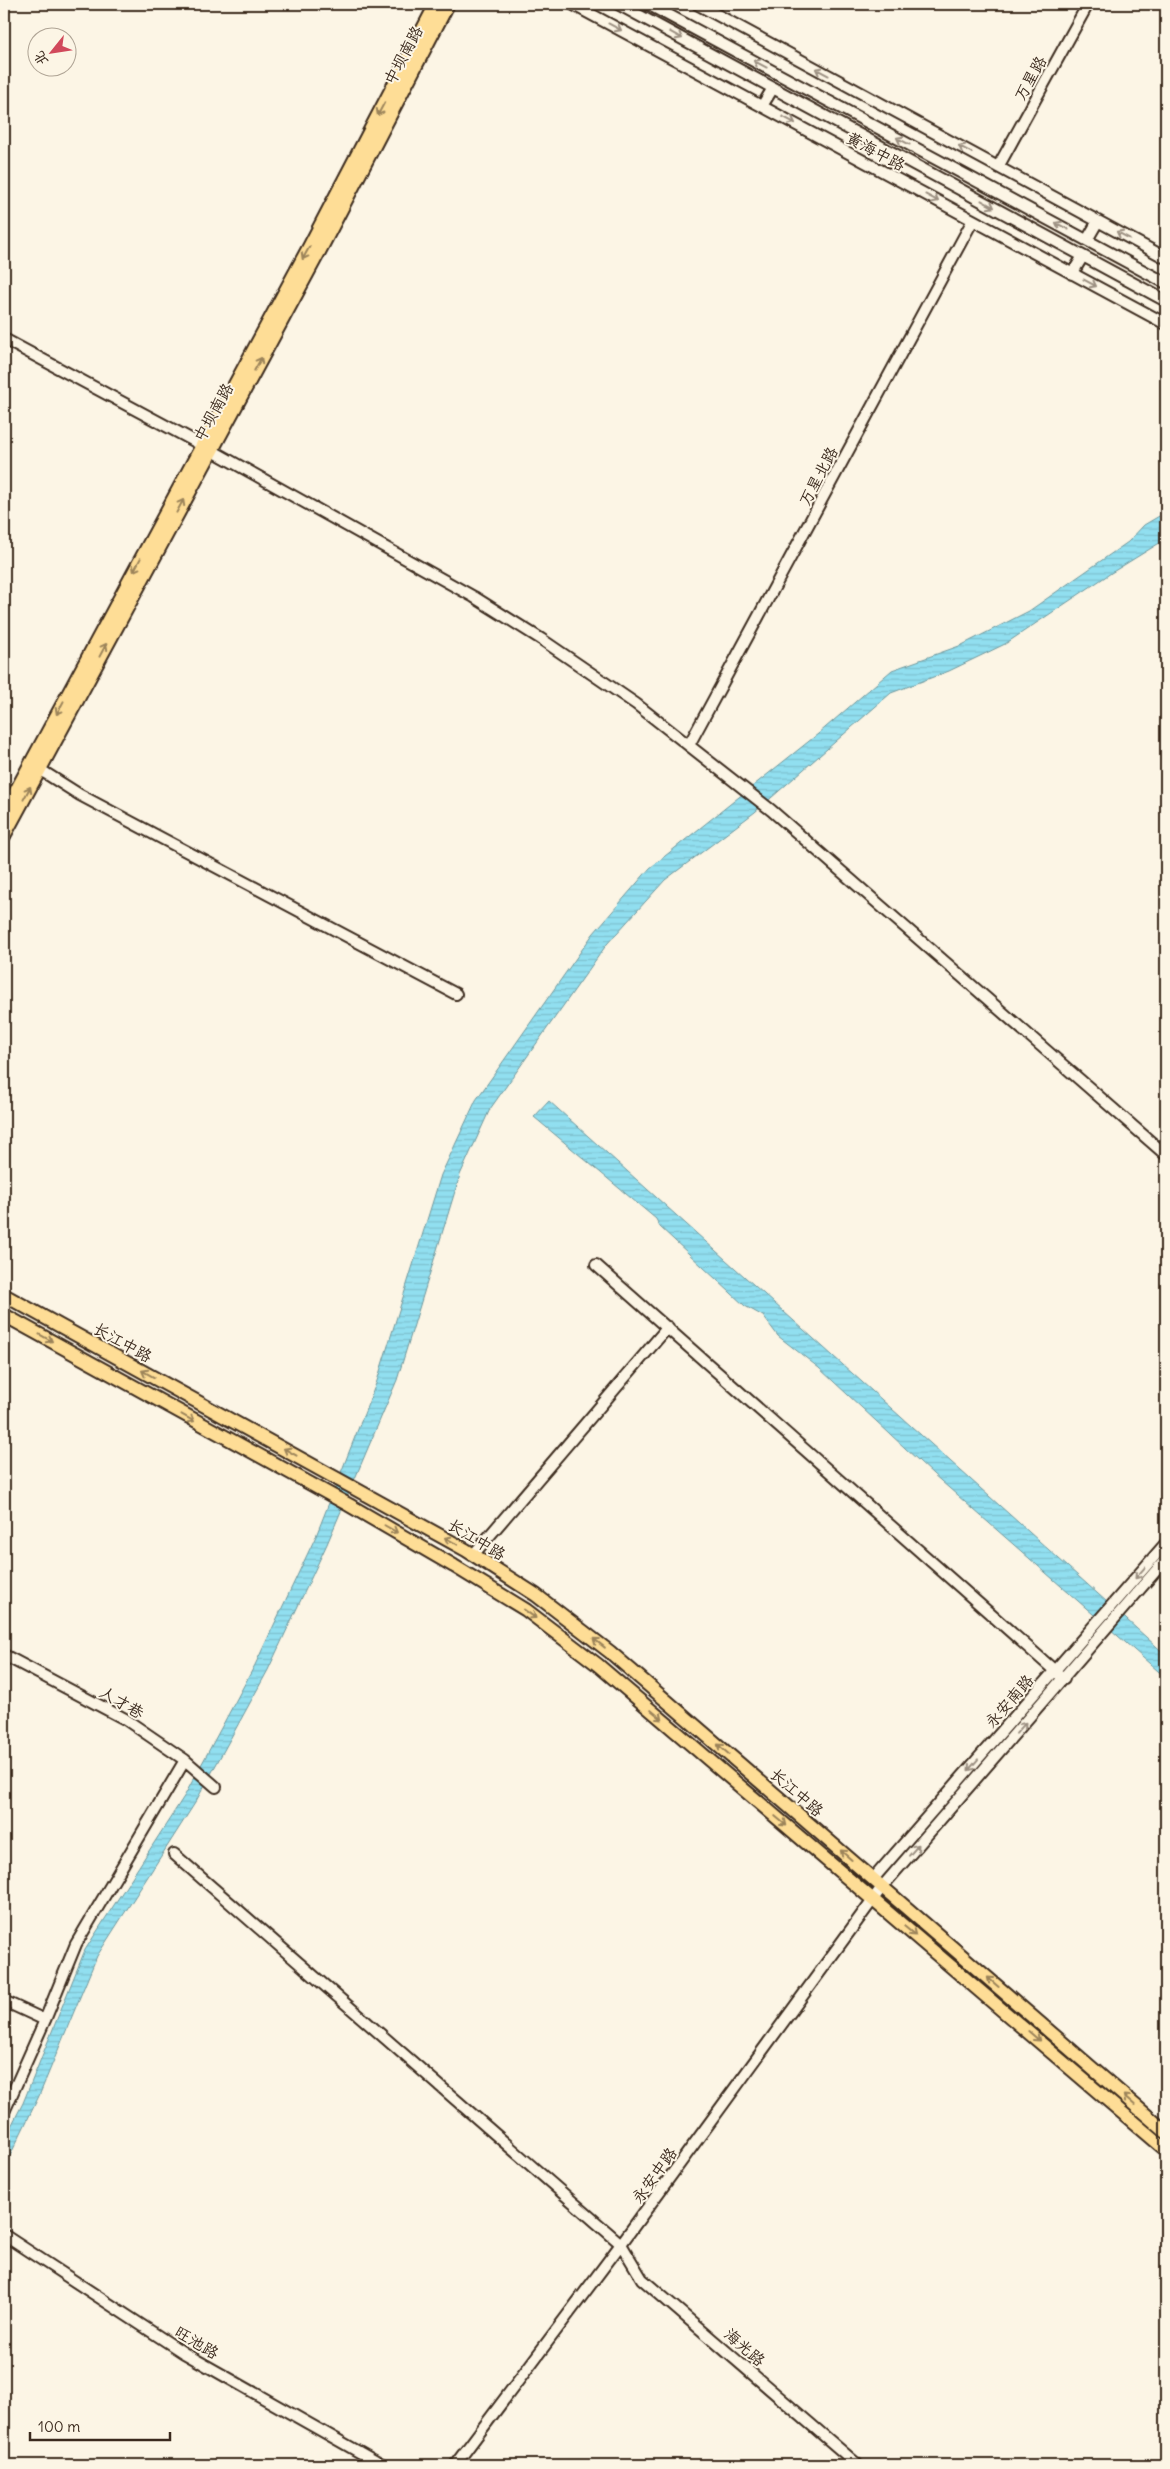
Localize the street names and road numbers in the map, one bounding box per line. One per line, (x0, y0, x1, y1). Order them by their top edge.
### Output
street label: 中坝南路 (379, 22, 427, 88)
street label: 万星路 (1010, 52, 1050, 104)
street label: 黄海中路 (843, 127, 909, 175)
street label: 中坝南路 (189, 379, 237, 445)
street label: 万星北路 (794, 443, 842, 509)
street label: 长江中路 (90, 1318, 156, 1366)
street label: 长江中路 (444, 1514, 510, 1564)
street label: 永安南路 (980, 1670, 1038, 1732)
street label: 人才巷 (96, 1681, 148, 1723)
street label: 长江中路 (766, 1763, 828, 1821)
street label: 永安中路 (627, 2143, 681, 2207)
street label: 旺池路 (171, 2321, 223, 2363)
street label: 海光路 (720, 2324, 770, 2370)

